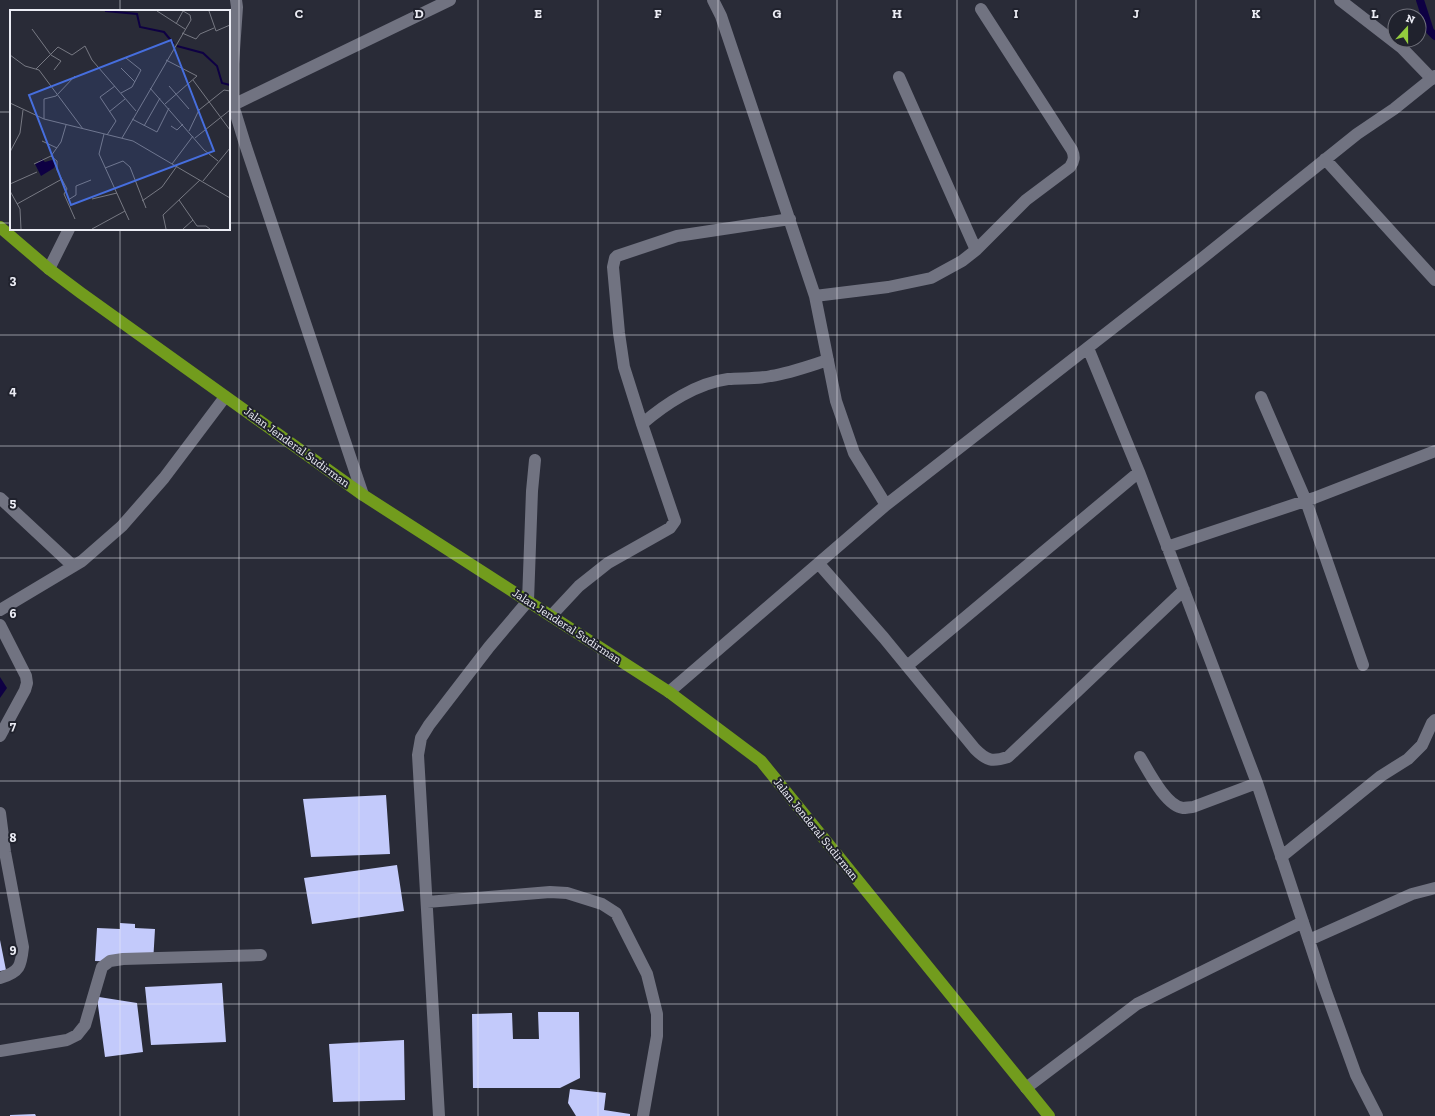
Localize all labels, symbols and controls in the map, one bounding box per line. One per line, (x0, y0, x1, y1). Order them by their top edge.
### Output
text: C (295, 6, 303, 21)
text: D (414, 6, 424, 21)
text: E (534, 6, 542, 21)
text: F (654, 6, 662, 21)
text: G (773, 6, 782, 21)
text: H (892, 6, 902, 21)
text: I (1014, 6, 1019, 21)
text: J (1133, 6, 1139, 21)
text: K (1252, 6, 1261, 21)
text: L (1371, 6, 1379, 21)
north arrow (1387, 8, 1427, 48)
inset map (10, 10, 230, 230)
text: N (1404, 12, 1417, 27)
text: 3 (10, 272, 17, 287)
text: 4 (9, 383, 17, 398)
street label: Jalan Jenderal Sudirman (241, 404, 353, 490)
text: 5 (10, 495, 17, 510)
street label: Jalan Jenderal Sudirman (510, 586, 624, 667)
text: 6 (10, 606, 17, 621)
text: 7 (10, 718, 17, 733)
street label: Jalan Jenderal Sudirman (771, 775, 862, 883)
text: 8 (9, 830, 17, 845)
text: 9 (10, 941, 17, 956)

